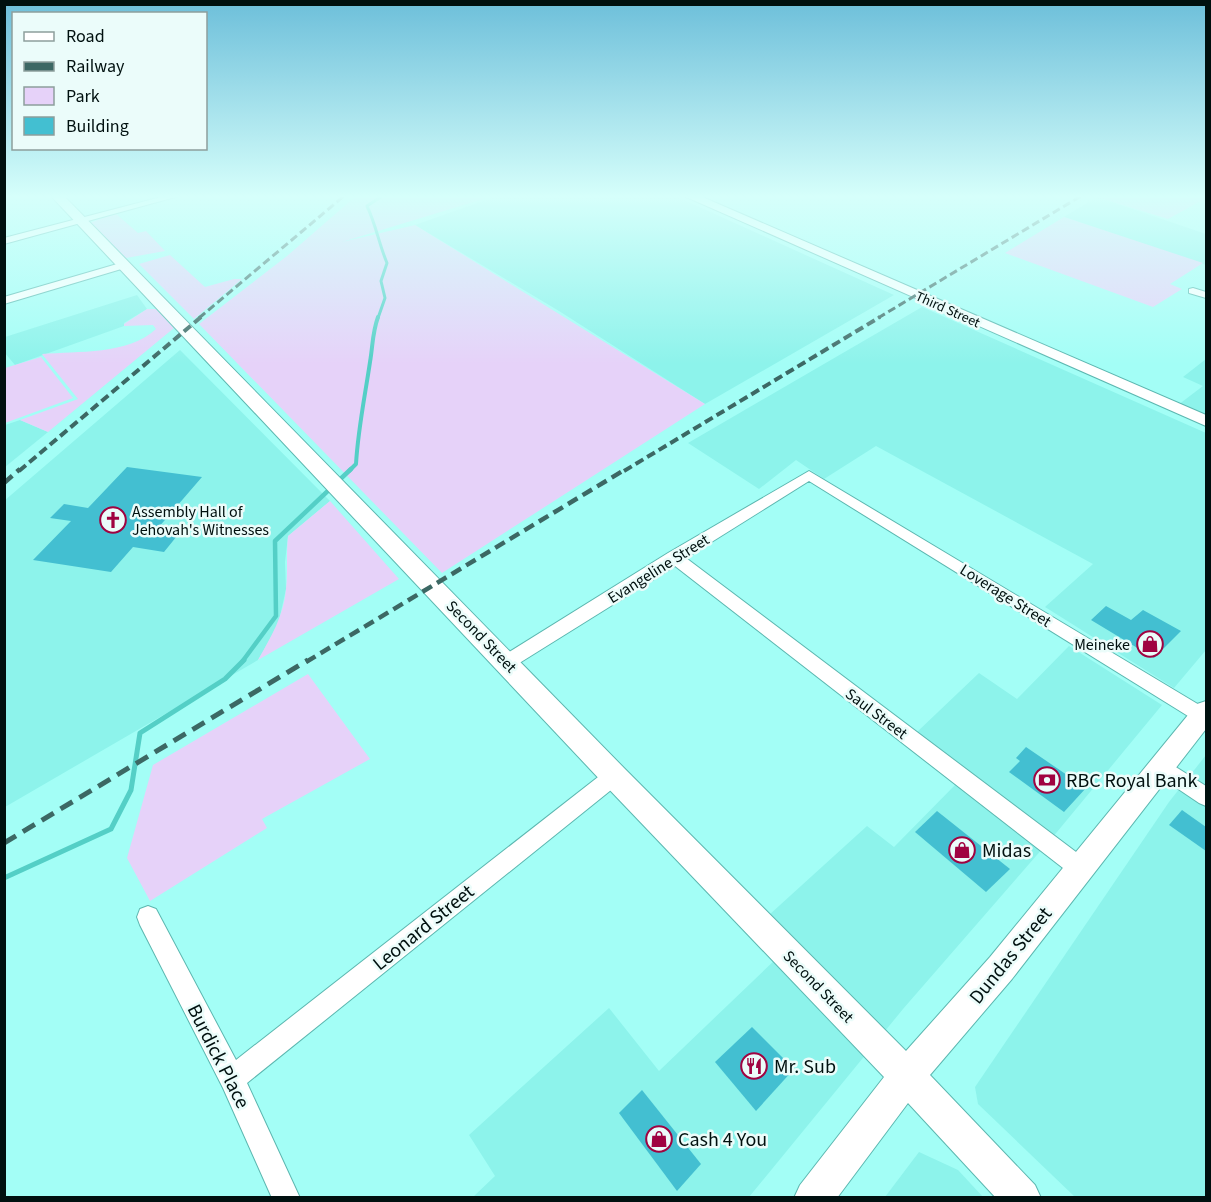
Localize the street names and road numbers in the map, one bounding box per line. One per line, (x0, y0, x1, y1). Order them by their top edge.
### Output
street label: Third Street (912, 287, 983, 333)
street label: Evangeline Street (604, 528, 714, 609)
street label: Loverage Street (956, 559, 1056, 633)
street label: Second Street (441, 596, 522, 678)
street label: Saul Street (841, 683, 913, 745)
street label: Leonard Street (367, 878, 480, 977)
street label: Dundas Street (963, 901, 1059, 1010)
street label: Second Street (778, 946, 859, 1028)
street label: Burdick Place (180, 1000, 256, 1113)

